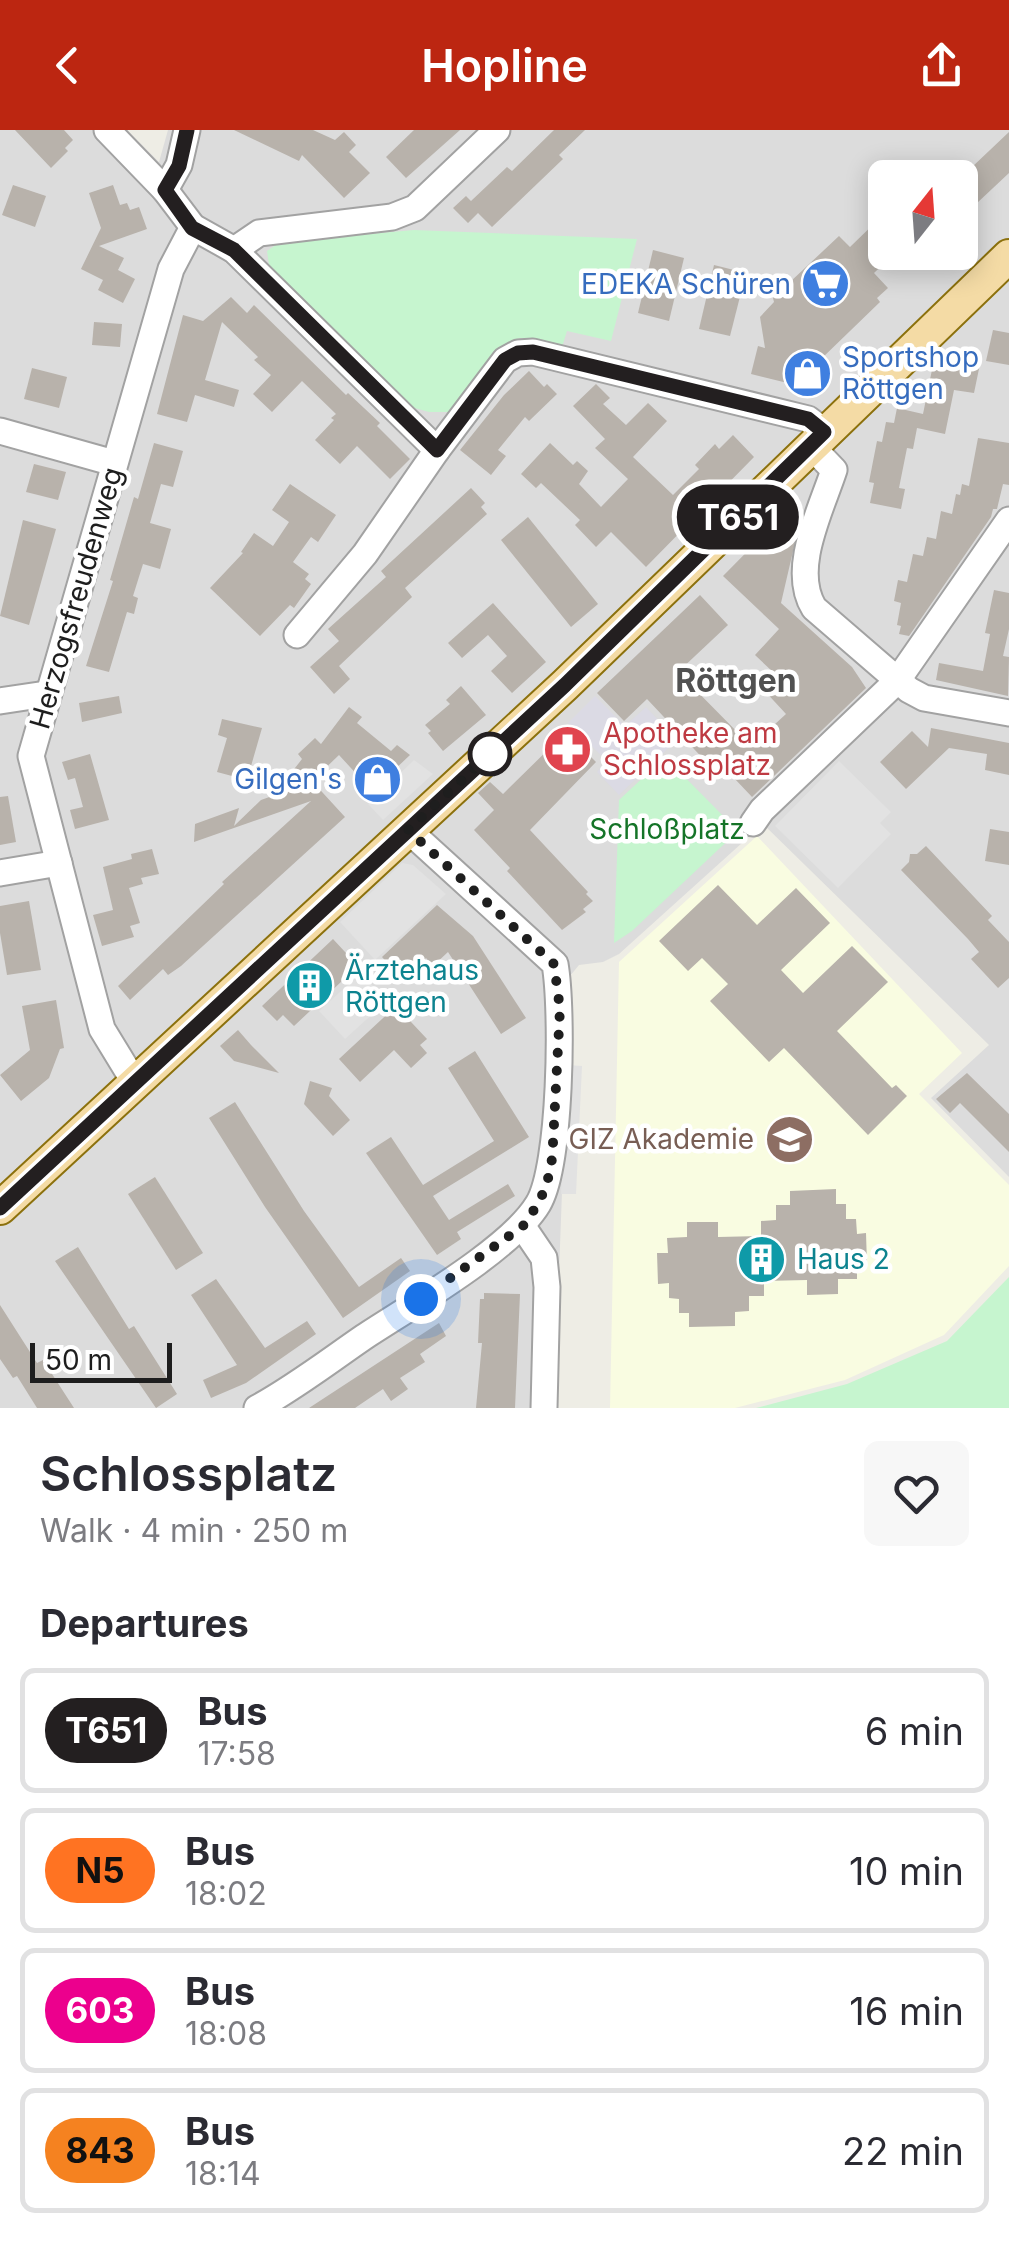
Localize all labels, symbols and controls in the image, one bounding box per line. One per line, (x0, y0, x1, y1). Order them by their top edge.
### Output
icon: back (40, 38, 95, 93)
text: Hopline (421, 38, 588, 93)
icon: share (914, 38, 969, 93)
north arrow (868, 160, 978, 270)
map controls (868, 160, 978, 270)
supermarket icon: EDEKA Schüren (800, 258, 852, 310)
place label: EDEKA Schüren (581, 267, 791, 301)
place label: Sportshop Röttgen (842, 340, 979, 406)
shop icon: Sportshop Röttgen (781, 347, 833, 399)
street label: Herzogsfreudenweg (22, 463, 130, 733)
line badge: T651 (668, 484, 808, 550)
text: T651 (697, 496, 779, 538)
district label: Röttgen (675, 661, 797, 700)
place label: Apotheke am Schlossplatz (603, 716, 777, 782)
pharmacy icon: Apotheke am Schlossplatz (542, 723, 594, 775)
unlabelled marker (469, 733, 511, 775)
shop icon: Gilgen's (351, 753, 403, 805)
place label: Gilgen's (234, 762, 342, 796)
park label: Schloßplatz (589, 812, 745, 846)
place label: Ärztehaus Röttgen (345, 953, 479, 1019)
building icon: Ärztehaus Röttgen (284, 960, 336, 1012)
school or university icon: GIZ Akademie (763, 1113, 815, 1165)
place label: GIZ Akademie (569, 1122, 754, 1156)
building icon: Haus 2 (736, 1233, 788, 1285)
place label: Haus 2 (797, 1242, 890, 1276)
your location (396, 1274, 446, 1324)
scale bar (30, 1338, 172, 1382)
text: 50 m (45, 1343, 112, 1377)
button: heart (864, 1441, 969, 1546)
text: Schlossplatz (40, 1444, 337, 1503)
text: Walk · 4 min · 250 m (40, 1511, 348, 1550)
text: Departures (40, 1600, 249, 1646)
text: Bus (197, 1688, 267, 1734)
text: 6 min (865, 1708, 964, 1754)
text: T651 (65, 1709, 147, 1751)
text: 17:58 (197, 1734, 276, 1773)
text: Bus (185, 1828, 255, 1874)
text: 10 min (849, 1848, 964, 1894)
text: N5 (75, 1849, 125, 1891)
text: 18:02 (185, 1874, 267, 1913)
text: Bus (185, 1968, 255, 2014)
text: 16 min (849, 1988, 964, 2034)
text: 603 (66, 1989, 134, 2031)
text: 18:08 (185, 2014, 267, 2053)
text: Bus (185, 2108, 255, 2154)
text: 22 min (842, 2128, 964, 2174)
text: 843 (65, 2129, 135, 2171)
text: 18:14 (185, 2154, 261, 2193)

